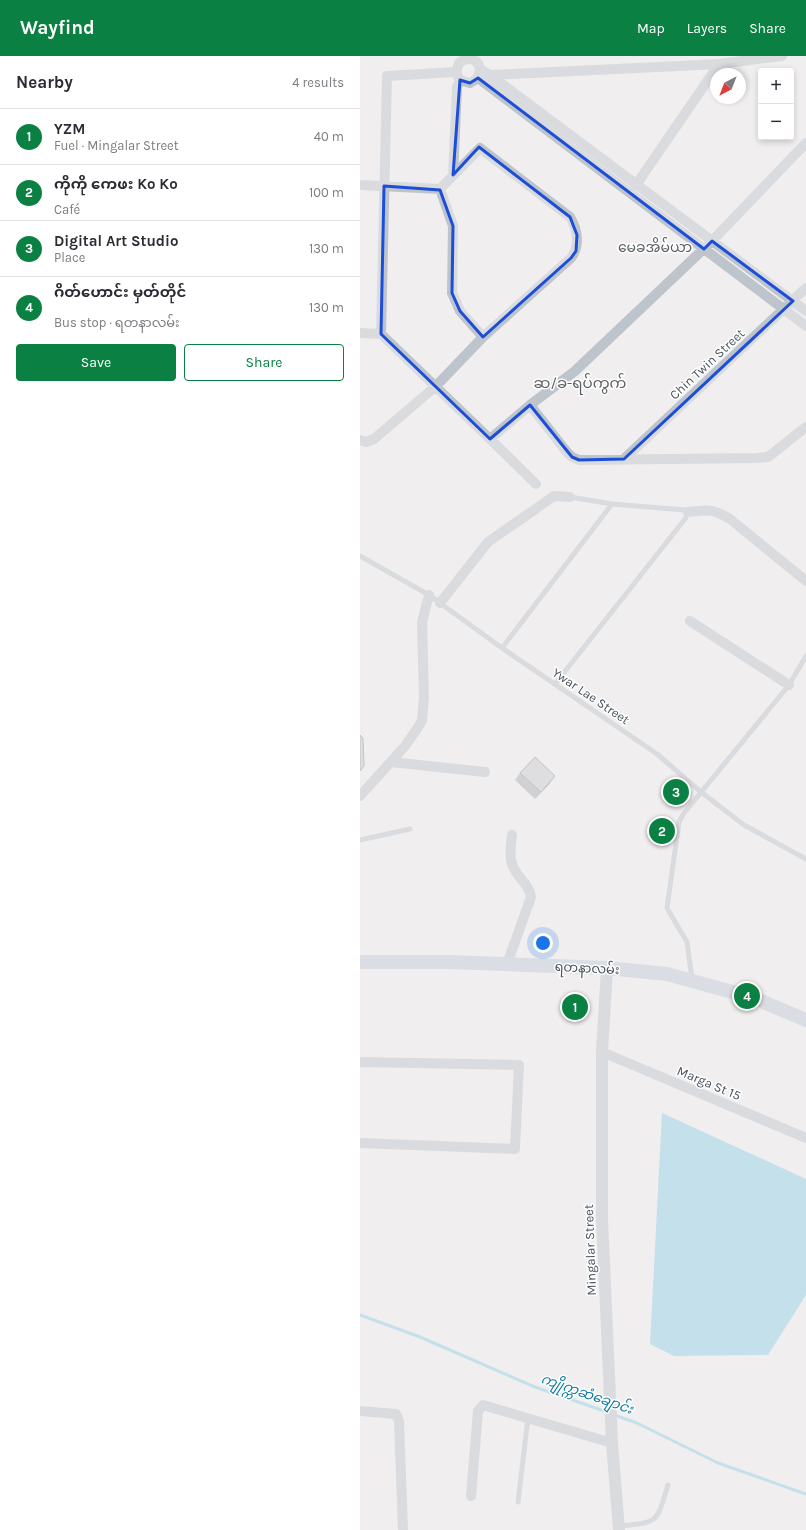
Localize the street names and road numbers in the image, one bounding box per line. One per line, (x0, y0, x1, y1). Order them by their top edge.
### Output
street label: Chin Twin Street (667, 325, 748, 402)
street label: Ywar Lae Street (550, 665, 632, 727)
street label: ရတနာလမ်း (554, 958, 620, 980)
street label: Marga St 15 (675, 1063, 743, 1103)
street label: Mingalar Street (581, 1204, 599, 1296)

